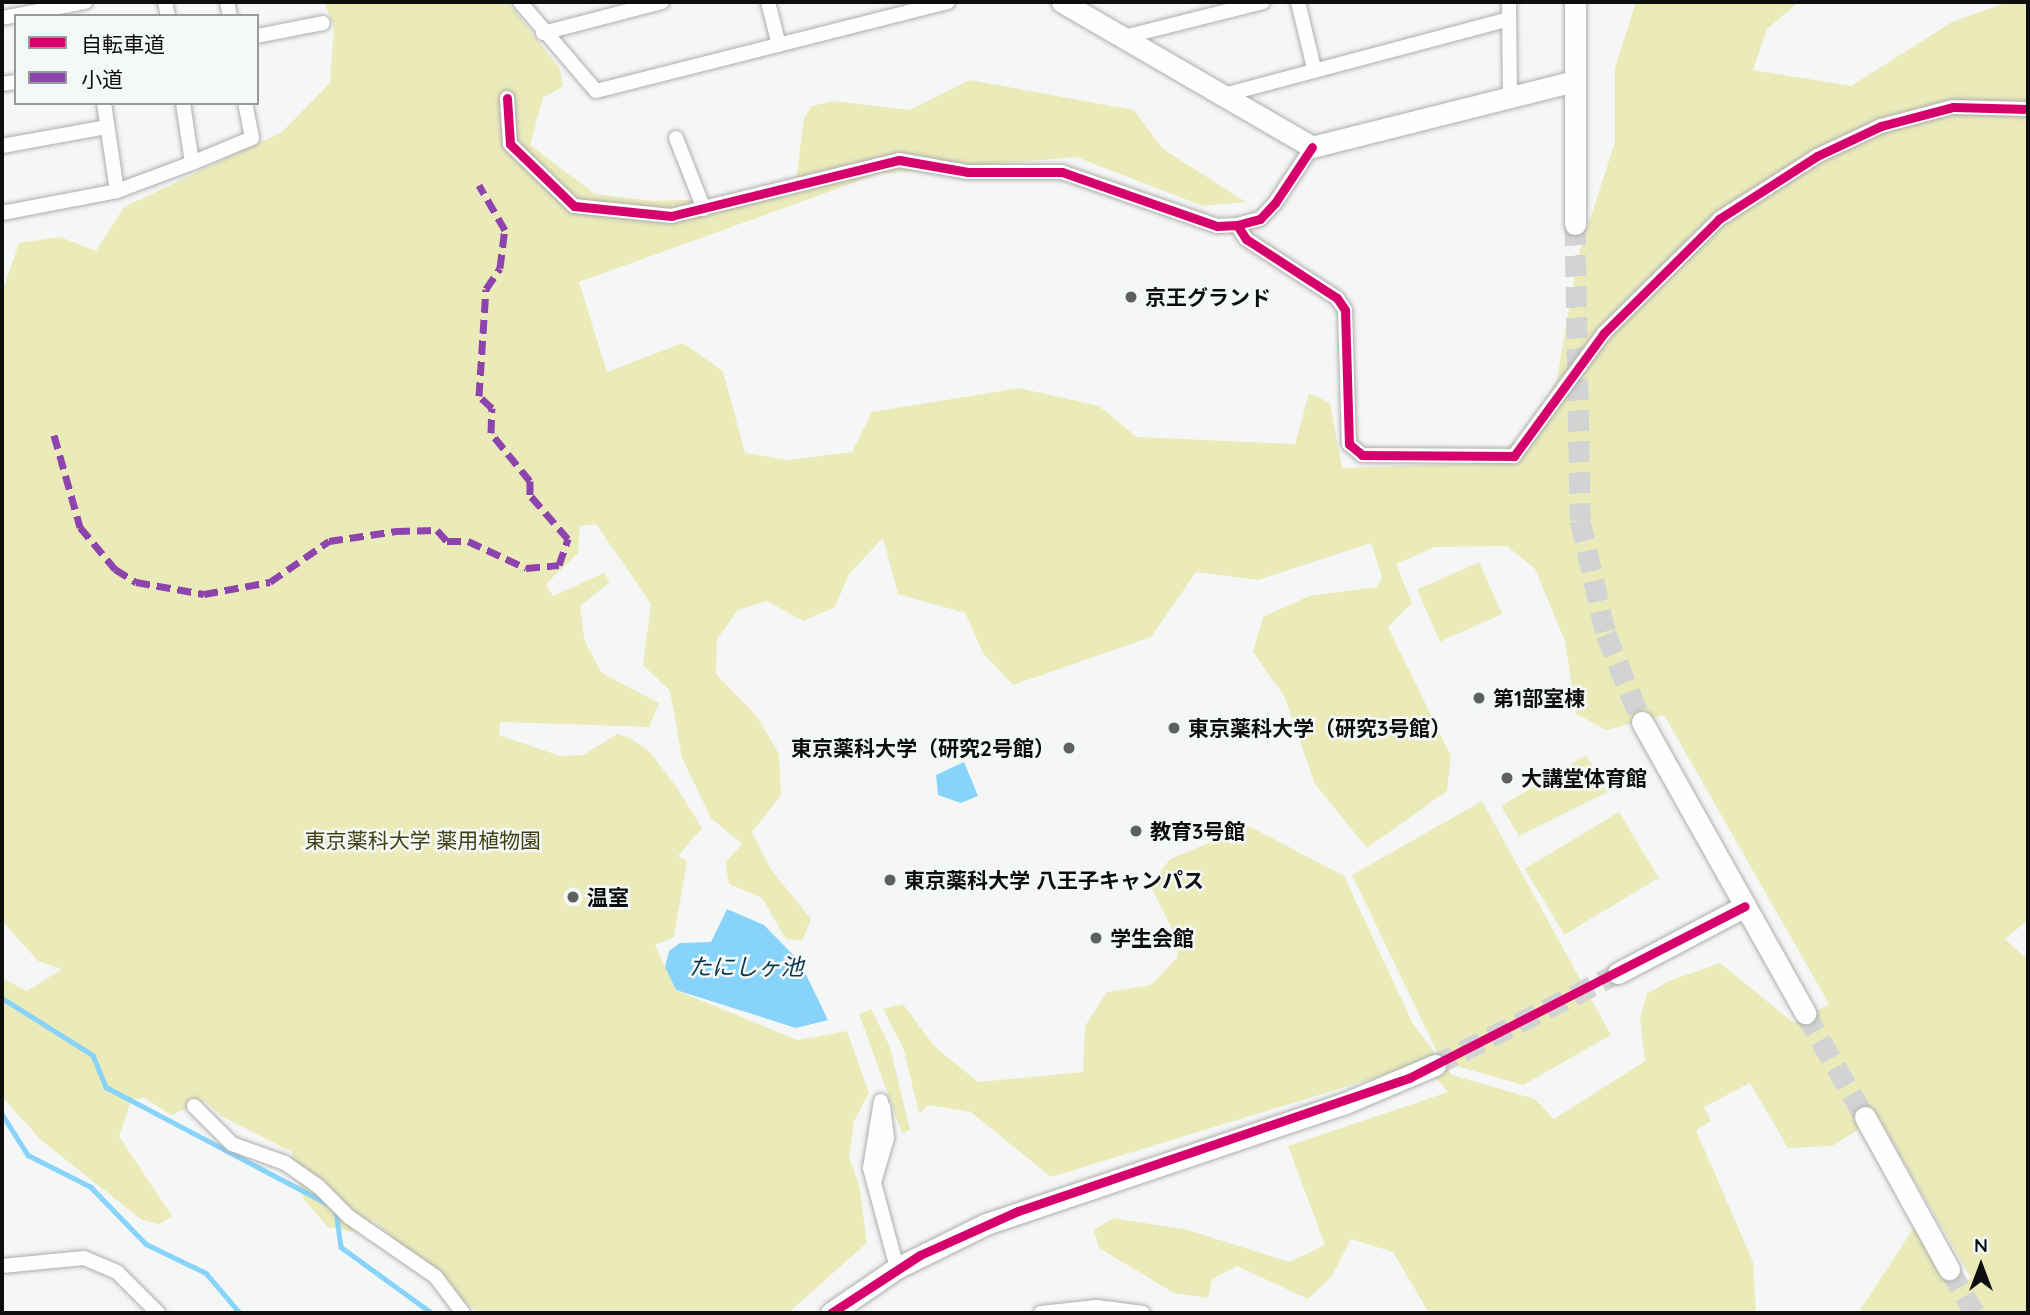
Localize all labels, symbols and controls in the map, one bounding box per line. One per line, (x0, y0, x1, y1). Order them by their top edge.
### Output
legend (14, 14, 259, 105)
text: 自転車道 (81, 31, 165, 57)
text: 小道 (81, 66, 123, 92)
place label: 京王グランド (1145, 284, 1271, 310)
marker: 京王グランド (1123, 289, 1139, 305)
place label: 第1部室棟 (1493, 685, 1585, 711)
marker: 第1部室棟 (1471, 690, 1487, 706)
place label: 東京薬科大学（研究3号館） (1188, 715, 1451, 741)
marker: 東京薬科大学（研究3号館） (1166, 720, 1182, 736)
place label: 東京薬科大学（研究2号館） (791, 735, 1055, 761)
marker: 東京薬科大学（研究2号館） (1061, 740, 1077, 756)
place label: 大講堂体育館 (1521, 765, 1647, 791)
marker: 大講堂体育館 (1499, 770, 1515, 786)
place label: 教育3号館 (1150, 818, 1245, 844)
marker: 教育3号館 (1128, 823, 1144, 839)
park label: 東京薬科大学 薬用植物園 (305, 827, 541, 853)
place label: 東京薬科大学 八王子キャンパス (904, 867, 1204, 893)
marker: 東京薬科大学 八王子キャンパス (882, 872, 898, 888)
place label: 温室 (587, 884, 629, 910)
marker: 温室 (565, 889, 581, 905)
place label: 学生会館 (1110, 925, 1194, 951)
marker: 学生会館 (1088, 930, 1104, 946)
water label: たにしヶ池 (689, 953, 803, 981)
north arrow (1946, 1231, 2016, 1301)
text: N (1974, 1233, 1988, 1257)

